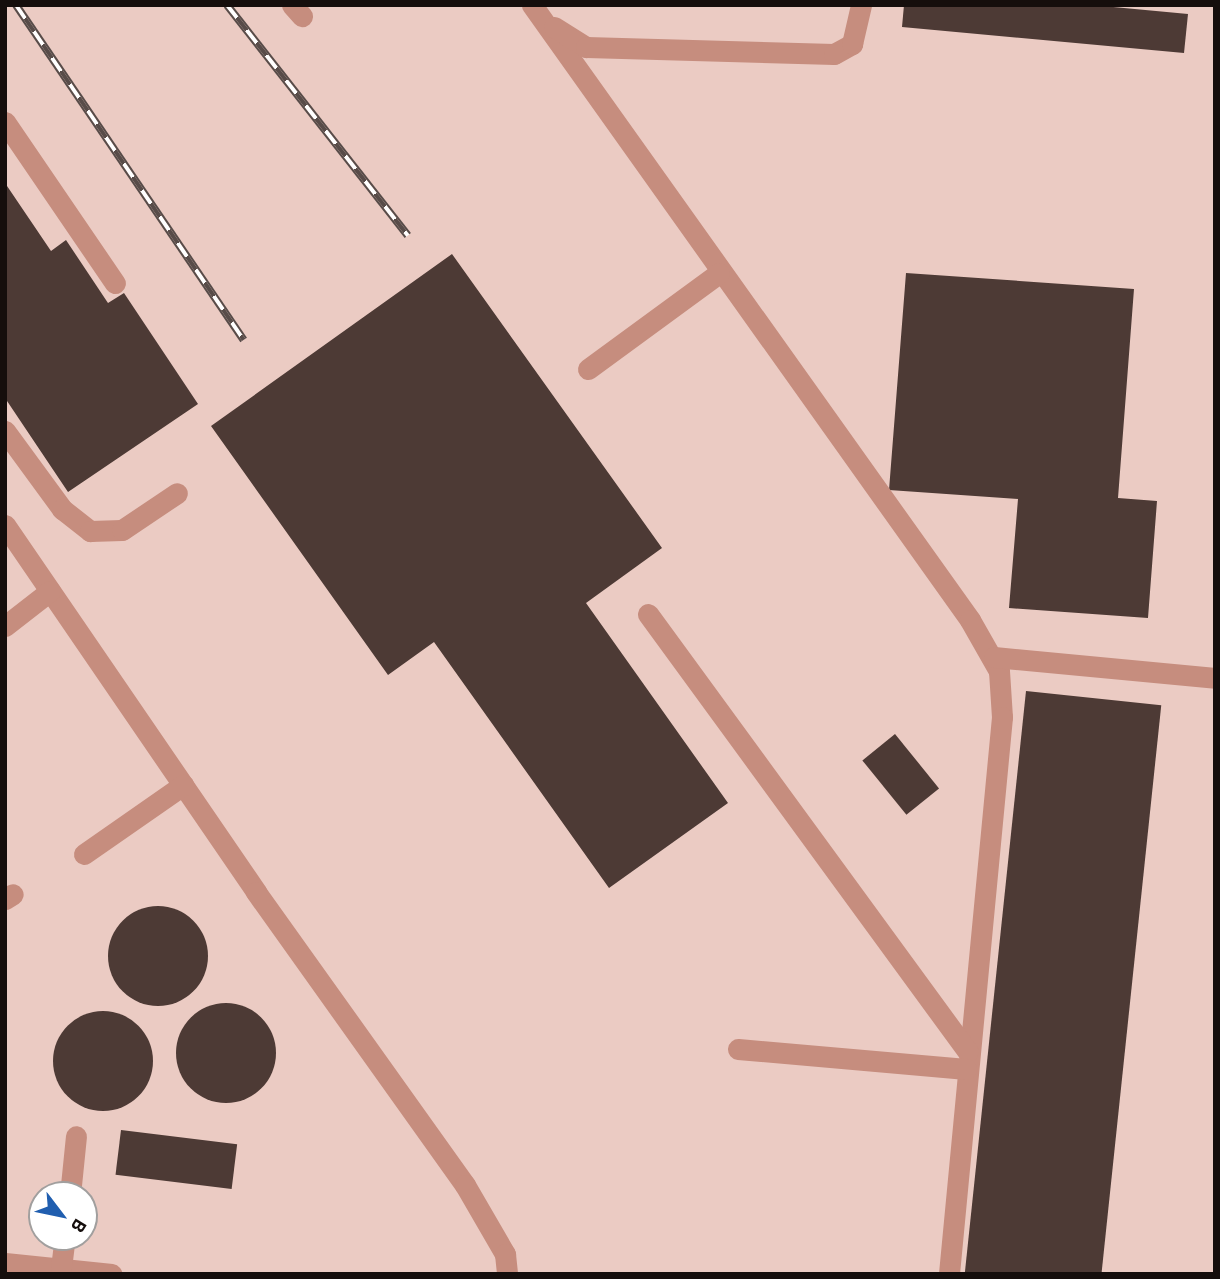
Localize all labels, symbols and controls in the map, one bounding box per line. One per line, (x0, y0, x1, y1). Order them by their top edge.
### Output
north arrow (28, 1181, 98, 1251)
text: B (65, 1214, 93, 1238)

